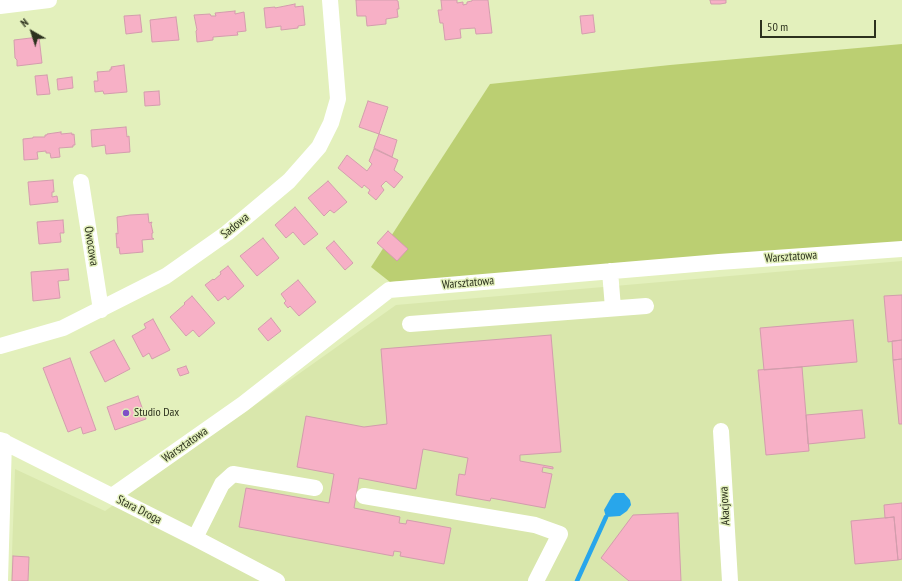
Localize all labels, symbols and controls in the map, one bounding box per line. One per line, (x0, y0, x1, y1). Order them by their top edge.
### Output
north arrow (12, 12, 52, 52)
scale bar (762, 12, 878, 38)
text: N (18, 15, 31, 30)
text: 50 m (767, 19, 788, 34)
street label: Sadowa (218, 210, 252, 242)
street label: Owocowa (81, 225, 101, 267)
street label: Warsztatowa (764, 248, 818, 266)
street label: Warsztatowa (441, 274, 495, 292)
place label: Studio Dax (134, 406, 179, 420)
marker: Studio Dax (121, 408, 131, 418)
street label: Warsztatowa (159, 424, 211, 466)
street label: Akacjowa (717, 486, 733, 526)
street label: Stara Droga (114, 493, 164, 527)

